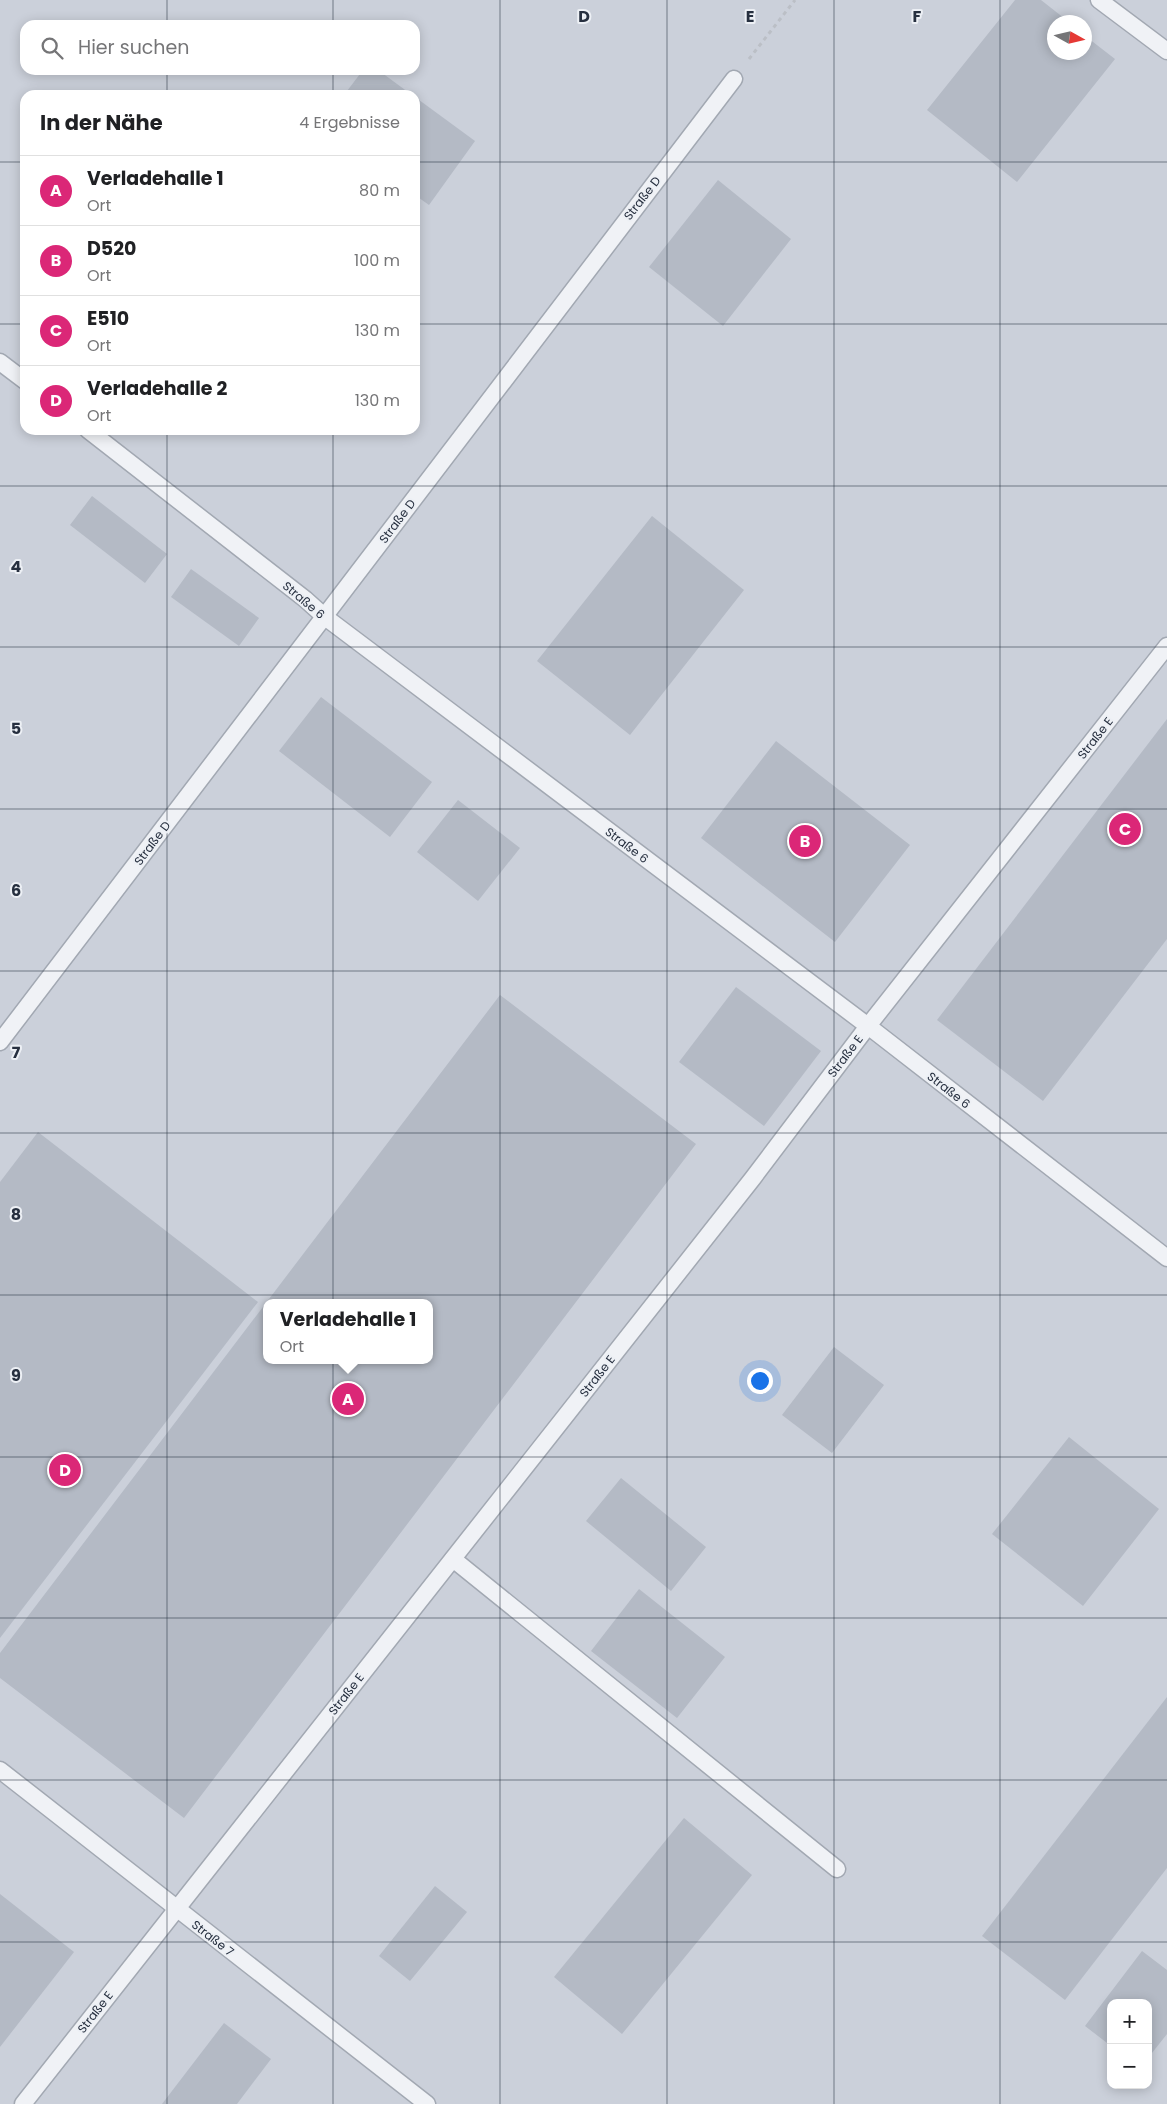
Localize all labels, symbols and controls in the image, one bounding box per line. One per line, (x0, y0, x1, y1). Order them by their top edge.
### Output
text: D (578, 5, 590, 28)
text: E (746, 5, 754, 28)
text: F (913, 5, 922, 28)
north arrow (1047, 15, 1092, 60)
search box (20, 20, 420, 75)
icon: search (38, 34, 66, 62)
text: Hier suchen (78, 34, 189, 61)
text: In der Nähe (40, 108, 163, 137)
text: 4 Ergebnisse (299, 111, 400, 134)
text: Verladehalle 1 (87, 165, 224, 192)
street label: Straße D (620, 173, 664, 223)
text: A (50, 179, 62, 202)
text: 80 m (359, 179, 400, 202)
text: Ort (87, 194, 111, 217)
text: D520 (87, 235, 136, 262)
text: B (51, 249, 61, 272)
text: 100 m (354, 249, 400, 272)
text: Ort (87, 264, 111, 287)
text: E510 (87, 305, 129, 332)
text: C (50, 319, 62, 342)
text: 130 m (355, 319, 400, 342)
text: Ort (87, 334, 111, 357)
text: Verladehalle 2 (87, 375, 227, 402)
text: D (50, 389, 62, 412)
text: 130 m (355, 389, 400, 412)
text: Ort (87, 404, 111, 427)
street label: Straße D (375, 495, 419, 547)
text: 4 (11, 555, 22, 578)
street label: Straße 6 (279, 577, 329, 623)
street label: Straße E (1073, 713, 1117, 763)
text: 5 (11, 717, 21, 740)
pin: C (1109, 810, 1141, 848)
street label: Straße D (130, 817, 174, 869)
pin: B (789, 822, 821, 860)
street label: Straße 6 (602, 823, 652, 867)
text: 6 (11, 879, 21, 902)
street label: Straße E (823, 1031, 867, 1081)
text: 7 (12, 1041, 21, 1064)
street label: Straße 6 (924, 1068, 974, 1112)
text: 8 (11, 1203, 21, 1226)
popup (263, 1299, 433, 1364)
text: Verladehalle 1 (280, 1306, 416, 1333)
text: Ort (280, 1335, 304, 1358)
street label: Straße E (575, 1351, 619, 1401)
text: 9 (11, 1364, 21, 1387)
your location (747, 1368, 773, 1394)
pin: A (332, 1380, 364, 1418)
pin: D (49, 1451, 81, 1489)
street label: Straße E (324, 1669, 368, 1719)
street label: Straße 7 (188, 1916, 238, 1960)
street label: Straße E (73, 1987, 117, 2037)
map controls (1107, 1999, 1152, 2089)
button: + (1107, 1999, 1152, 2044)
button: − (1107, 2044, 1152, 2089)

